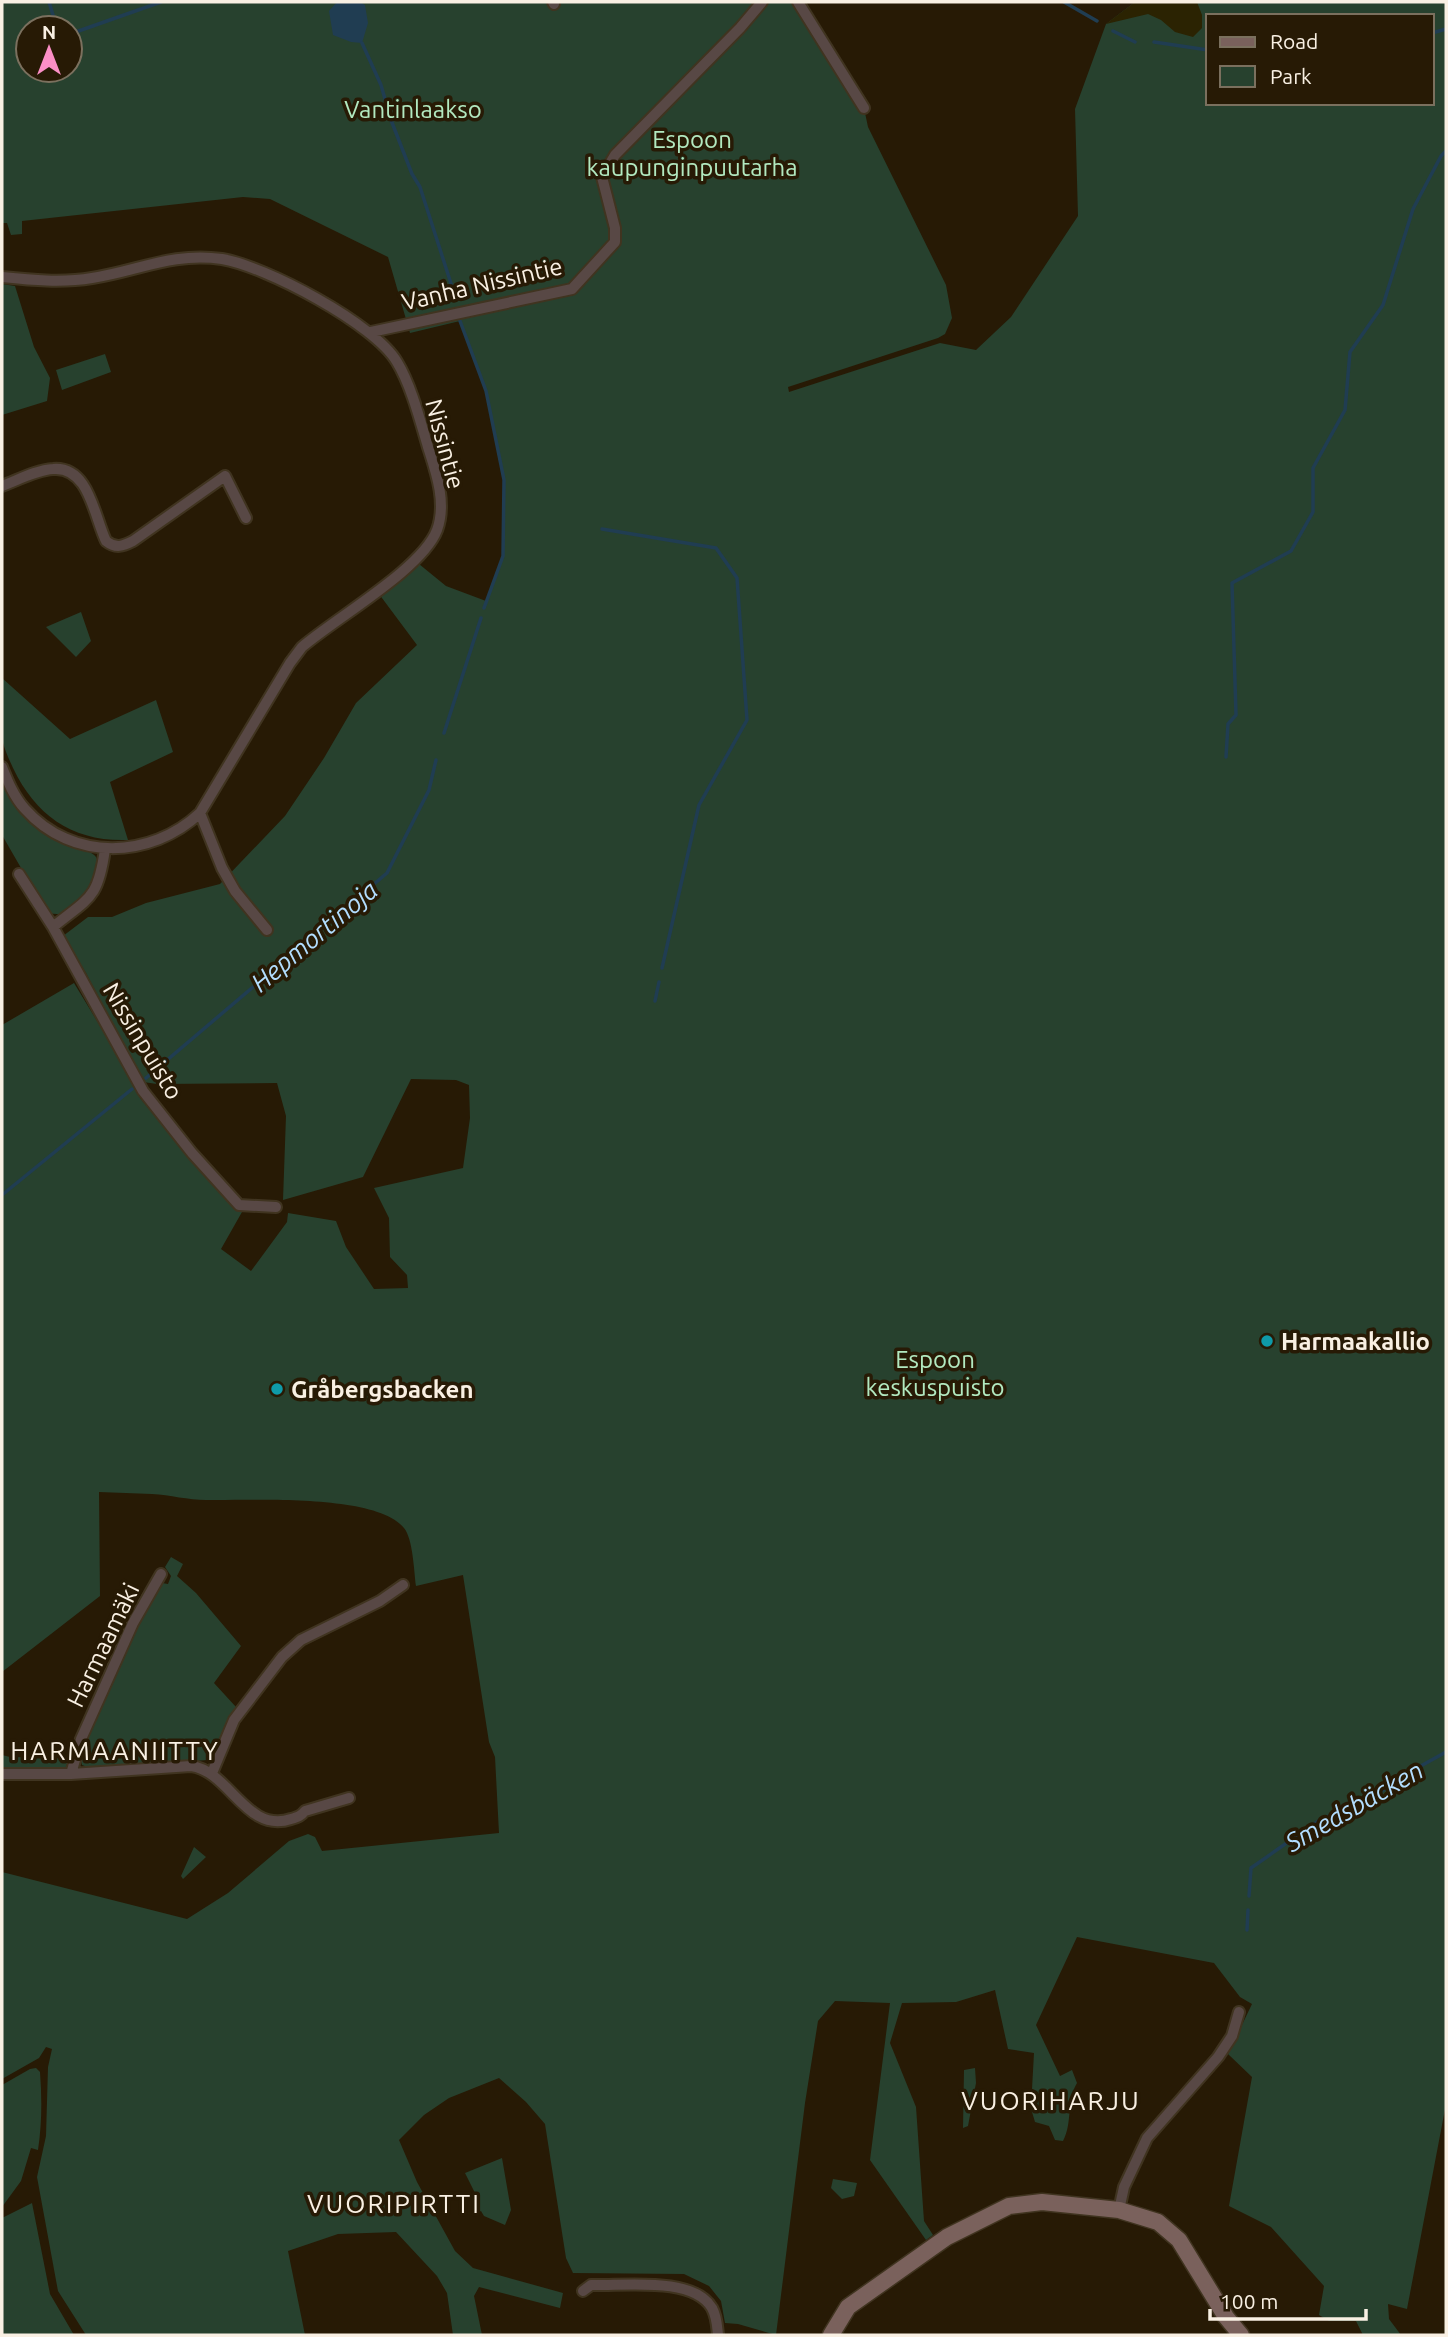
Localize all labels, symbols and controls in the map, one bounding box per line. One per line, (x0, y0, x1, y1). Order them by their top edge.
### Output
north arrow (14, 14, 84, 84)
legend (1206, 14, 1434, 105)
text: N (42, 21, 56, 43)
text: Road (1270, 29, 1318, 53)
text: Park (1270, 64, 1312, 88)
park label: Vantinlaakso (344, 96, 482, 123)
park label: Espoon kaupunginpuutarha (586, 126, 798, 181)
street label: Vanha Nissintie (399, 252, 565, 316)
street label: Nissintie (420, 396, 470, 492)
water label: Hepmortinoja (245, 875, 383, 997)
street label: Nissinpuisto (98, 978, 188, 1104)
place label: Harmaakallio (1281, 1328, 1430, 1355)
marker: Harmaakallio (1259, 1333, 1275, 1349)
park label: Espoon keskuspuisto (865, 1346, 1005, 1401)
place label: Gråbergsbacken (291, 1376, 473, 1403)
marker: Gråbergsbacken (269, 1381, 285, 1397)
street label: Harmaamäki (61, 1579, 145, 1711)
district label: HARMAANIITTY (10, 1736, 220, 1765)
water label: Smedsbäcken (1279, 1755, 1428, 1858)
district label: VUORIHARJU (961, 2086, 1141, 2115)
district label: VUORIPIRTTI (307, 2189, 481, 2218)
scale bar (1210, 2278, 1366, 2322)
text: 100 m (1220, 2289, 1278, 2313)

